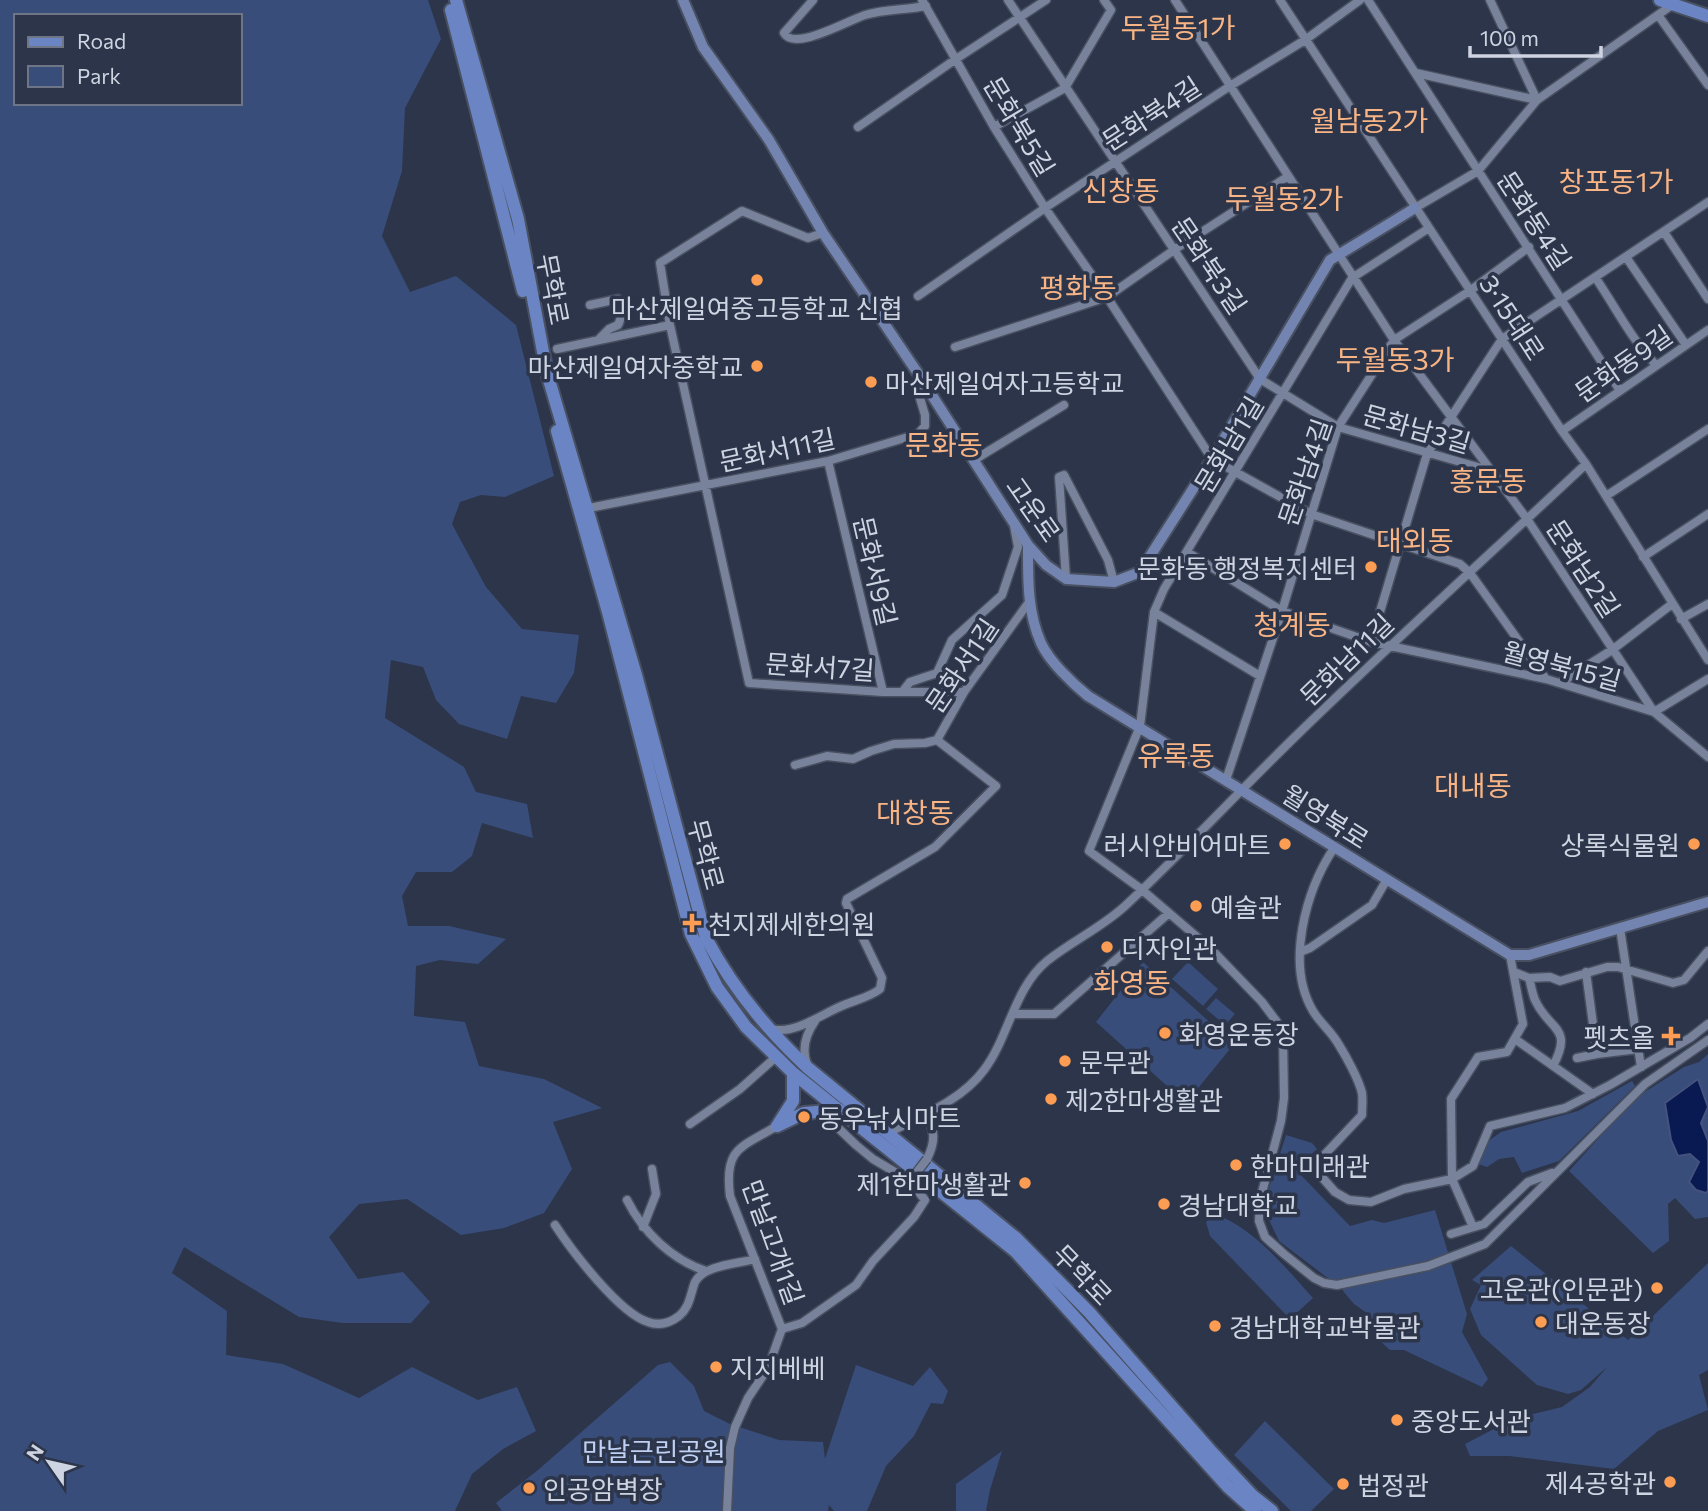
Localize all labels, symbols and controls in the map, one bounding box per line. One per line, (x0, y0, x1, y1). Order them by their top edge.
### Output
district label: 두월동1가 (1120, 10, 1236, 44)
legend (14, 14, 242, 105)
scale bar (1470, 14, 1601, 58)
text: 100 m (1480, 25, 1539, 50)
text: Road (77, 28, 126, 53)
text: Park (77, 63, 121, 88)
street label: 문화북4길 (1096, 70, 1206, 156)
street label: 문화북5길 (978, 71, 1062, 181)
district label: 월남동2가 (1310, 103, 1428, 137)
district label: 창포동1가 (1558, 164, 1674, 198)
street label: 문화동4길 (1492, 165, 1578, 275)
district label: 신창동 (1082, 173, 1160, 207)
district label: 두월동2가 (1225, 181, 1343, 215)
street label: 문화북3길 (1166, 211, 1254, 319)
street label: 무학로 (532, 251, 576, 327)
street label: 3·15대로 (1474, 269, 1552, 365)
district label: 평화동 (1039, 270, 1117, 304)
marker: 마산제일여중고등학교 신협 (749, 272, 765, 288)
place label: 마산제일여중고등학교 신협 (611, 292, 903, 323)
street label: 문화동9길 (1568, 318, 1678, 408)
district label: 두월동3가 (1335, 342, 1455, 376)
place label: 마산제일여자중학교 (528, 351, 743, 382)
marker: 마산제일여자중학교 (749, 358, 765, 374)
place label: 마산제일여자고등학교 (885, 367, 1124, 398)
marker: 마산제일여자고등학교 (863, 374, 879, 390)
street label: 문화남1길 (1187, 390, 1269, 498)
street label: 문화남3길 (1360, 398, 1474, 458)
street label: 문화남4길 (1271, 414, 1337, 530)
street label: 문화서11길 (716, 422, 838, 476)
district label: 문화동 (905, 427, 983, 461)
district label: 홍문동 (1449, 463, 1527, 497)
street label: 고운로 (1001, 471, 1067, 547)
street label: 문화서9길 (848, 513, 904, 629)
street label: 문화남2길 (1541, 513, 1627, 623)
district label: 대외동 (1376, 523, 1454, 557)
place label: 문화동 행정복지센터 (1137, 552, 1357, 583)
marker: 문화동 행정복지센터 (1363, 559, 1379, 575)
district label: 청계동 (1253, 607, 1331, 641)
street label: 문화남11길 (1293, 607, 1399, 711)
street label: 문화서1길 (918, 612, 1004, 718)
street label: 월영북15길 (1499, 634, 1625, 696)
street label: 문화서7길 (764, 647, 876, 685)
district label: 유록동 (1137, 738, 1215, 772)
district label: 대내동 (1434, 768, 1512, 802)
street label: 월영북로 (1277, 778, 1375, 854)
district label: 대창동 (876, 795, 954, 829)
street label: 무학로 (683, 815, 731, 893)
place label: 러시안비어마트 (1104, 829, 1271, 860)
place label: 상록식물원 (1560, 829, 1680, 860)
marker: 러시안비어마트 (1277, 836, 1293, 852)
marker: 상록식물원 (1686, 836, 1702, 852)
place label: 예술관 (1210, 891, 1282, 922)
marker: 예술관 (1188, 898, 1204, 914)
place label: 천지제세한의원 (708, 908, 875, 939)
marker: 천지제세한의원 (682, 913, 702, 933)
place label: 디자인관 (1121, 932, 1217, 963)
marker: 디자인관 (1099, 939, 1115, 955)
district label: 화영동 (1093, 965, 1171, 999)
place label: 화영운동장 (1179, 1018, 1299, 1049)
place label: 펫츠올 (1583, 1021, 1655, 1052)
marker: 화영운동장 (1157, 1025, 1173, 1041)
marker: 펫츠올 (1661, 1026, 1681, 1046)
place label: 문무관 (1079, 1046, 1151, 1077)
marker: 문무관 (1057, 1053, 1073, 1069)
place label: 제2한마생활관 (1065, 1084, 1223, 1115)
marker: 제2한마생활관 (1043, 1091, 1059, 1107)
place label: 동우낚시마트 (818, 1102, 962, 1133)
marker: 동우낚시마트 (796, 1109, 812, 1125)
place label: 한마미래관 (1250, 1150, 1370, 1181)
marker: 한마미래관 (1228, 1157, 1244, 1173)
place label: 제1한마생활관 (856, 1168, 1011, 1199)
street label: 만날고개1길 (737, 1175, 811, 1309)
marker: 제1한마생활관 (1017, 1175, 1033, 1191)
place label: 경남대학교 (1178, 1189, 1298, 1220)
marker: 경남대학교 (1156, 1196, 1172, 1212)
street label: 무학로 (1047, 1237, 1119, 1311)
place label: 고운관(인문관) (1479, 1273, 1643, 1304)
marker: 고운관(인문관) (1649, 1280, 1665, 1296)
place label: 대운동장 (1555, 1307, 1651, 1338)
place label: 경남대학교박물관 (1229, 1311, 1420, 1342)
marker: 대운동장 (1533, 1314, 1549, 1330)
marker: 경남대학교박물관 (1207, 1318, 1223, 1334)
place label: 지지베베 (730, 1352, 826, 1383)
marker: 지지베베 (708, 1359, 724, 1375)
place label: 중앙도서관 (1411, 1405, 1531, 1436)
marker: 중앙도서관 (1389, 1412, 1405, 1428)
north arrow (14, 1427, 84, 1497)
park label: 만날근린공원 (582, 1435, 726, 1466)
text: N (21, 1440, 48, 1465)
place label: 제4공학관 (1545, 1467, 1656, 1498)
place label: 법정관 (1357, 1469, 1429, 1500)
place label: 인공암벽장 (543, 1473, 663, 1504)
marker: 제4공학관 (1662, 1474, 1678, 1490)
marker: 법정관 (1335, 1476, 1351, 1492)
marker: 인공암벽장 (521, 1480, 537, 1496)

